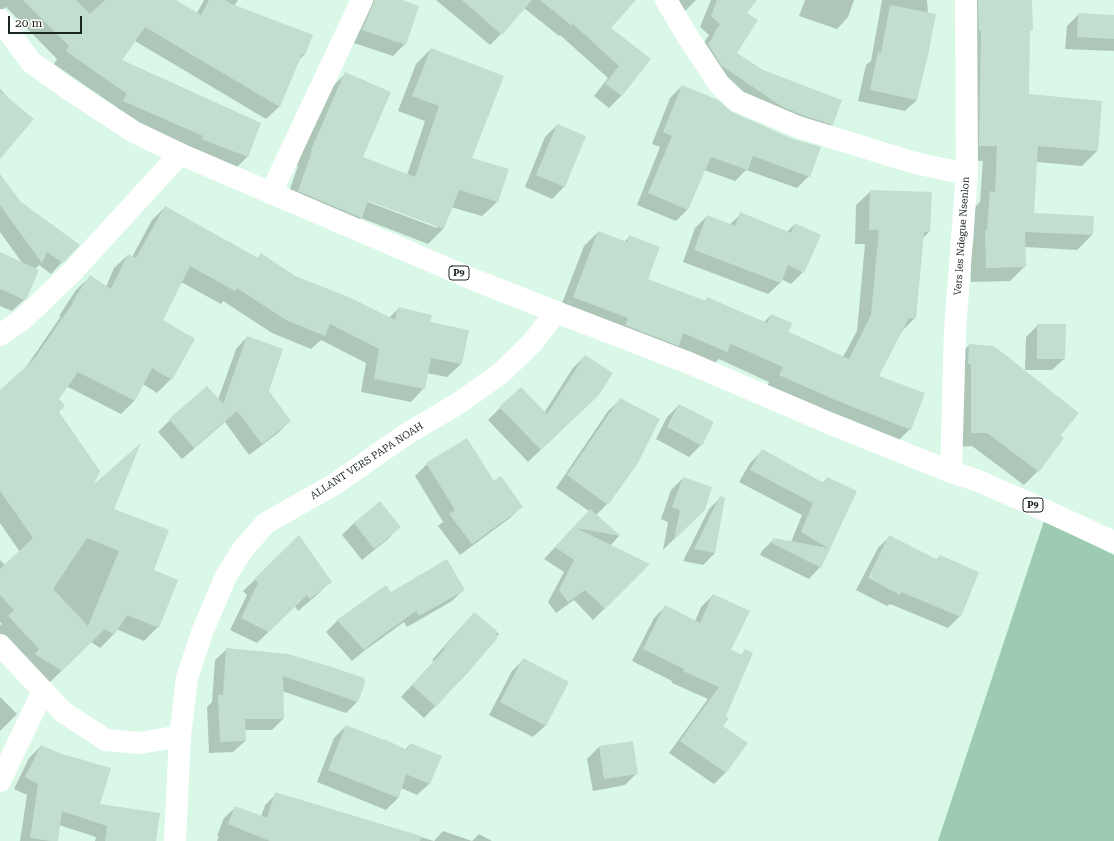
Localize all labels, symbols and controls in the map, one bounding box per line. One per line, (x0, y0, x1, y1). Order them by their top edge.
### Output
scale bar (10, 8, 84, 34)
text: 20 m (15, 16, 42, 30)
street label: Vers les Ndegue Nsenlon (952, 176, 972, 296)
road number: P9 (449, 266, 469, 280)
street label: ALLANT VERS PAPA NOAH (308, 420, 426, 502)
road number: P9 (1023, 498, 1043, 512)

